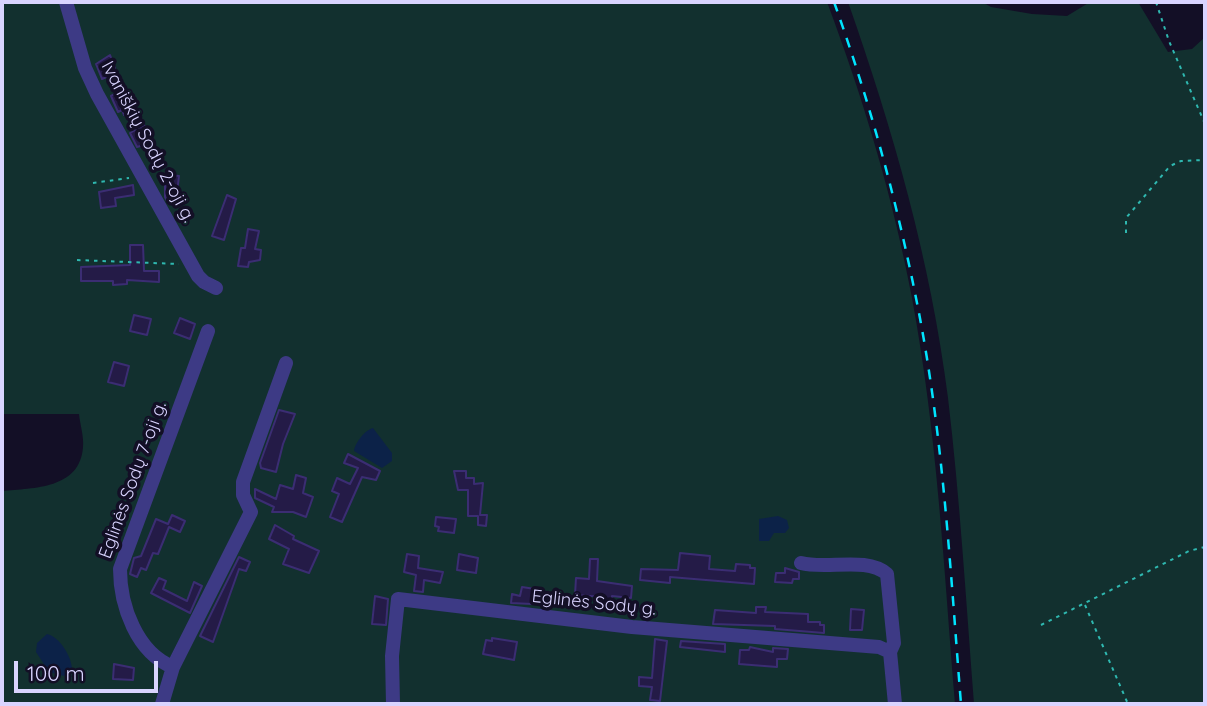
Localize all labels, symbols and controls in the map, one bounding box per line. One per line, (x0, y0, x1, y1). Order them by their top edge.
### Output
street label: Ivaniškių Sodų 2-oji g. (96, 58, 200, 226)
street label: Eglinės Sodų 7-oji g. (95, 398, 171, 562)
street label: Eglinės Sodų g. (531, 586, 657, 620)
scale bar (18, 646, 161, 690)
text: 100 m (27, 660, 85, 686)

